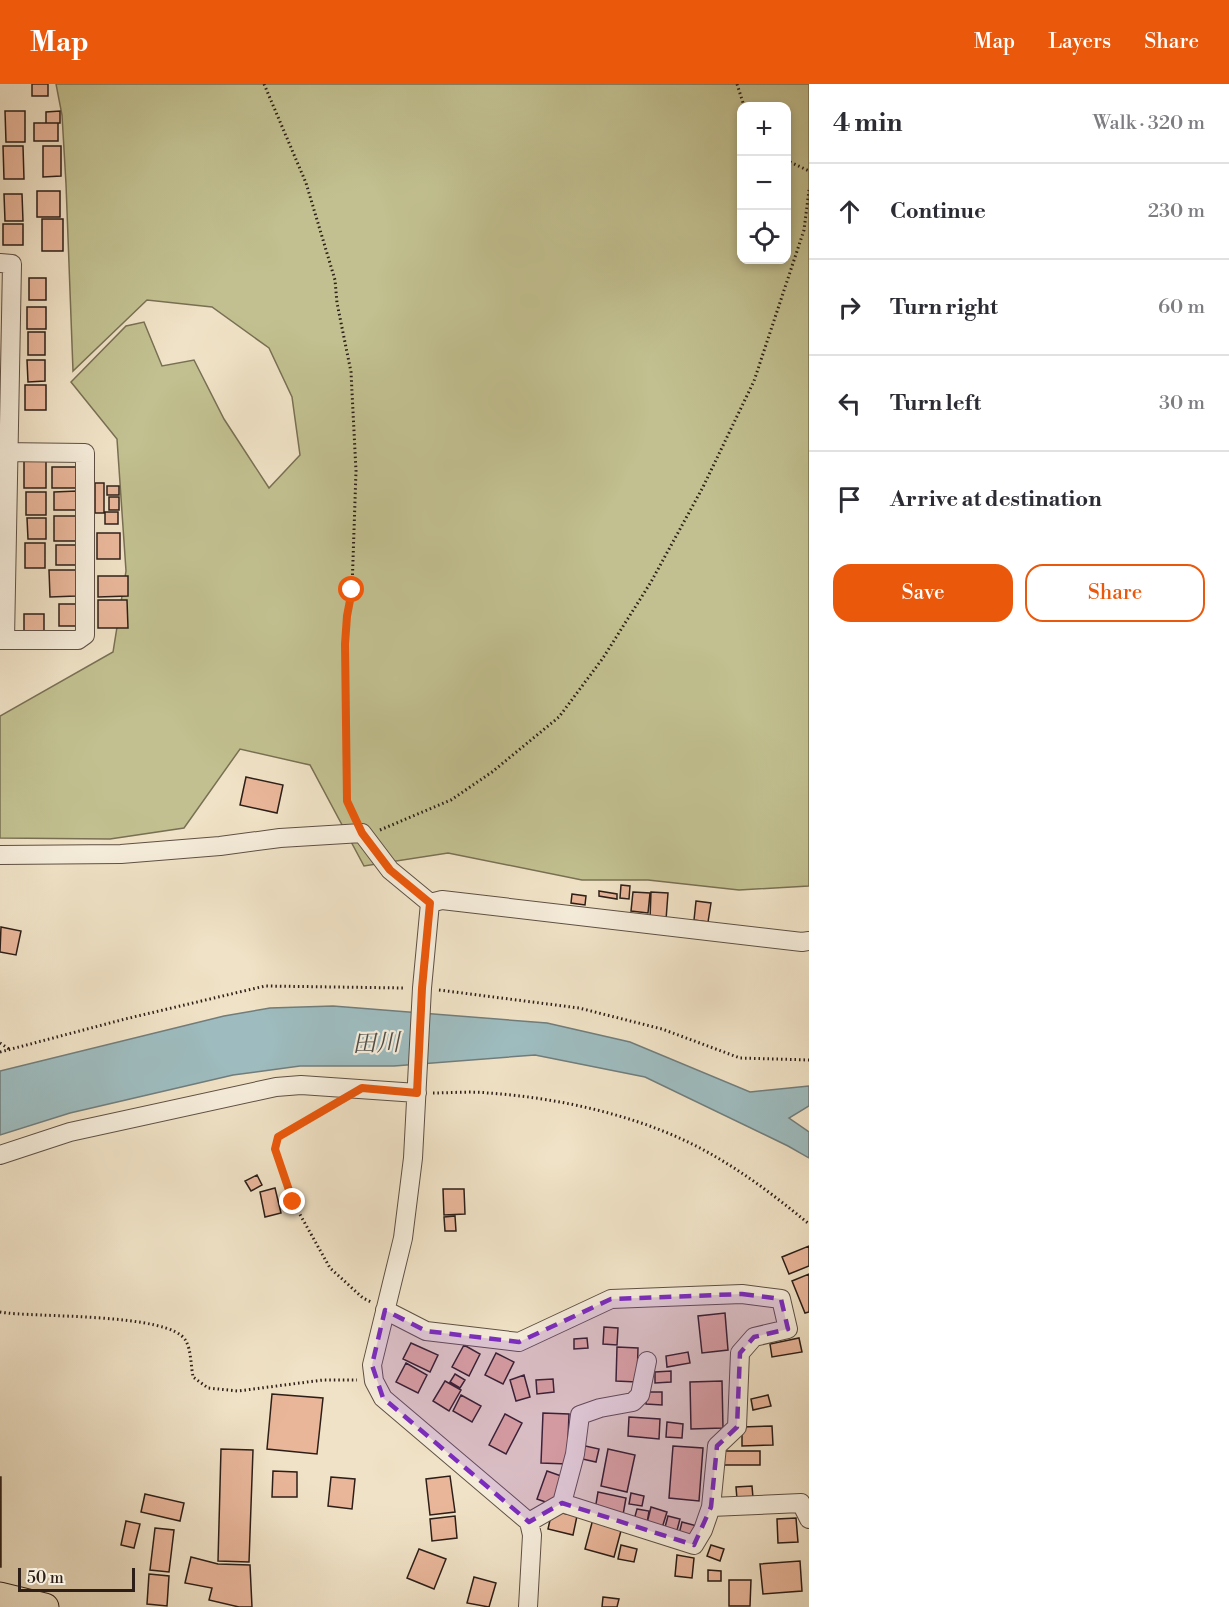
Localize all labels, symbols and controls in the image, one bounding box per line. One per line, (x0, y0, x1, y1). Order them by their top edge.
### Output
text: Map (30, 25, 89, 60)
text: Map (974, 29, 1015, 55)
text: Layers (1048, 29, 1111, 55)
text: Share (1144, 29, 1199, 55)
map controls (737, 102, 791, 264)
button: + (737, 102, 791, 156)
text: 4 min (833, 107, 903, 139)
text: Walk · 320 m (1093, 111, 1205, 136)
button: − (737, 156, 791, 210)
icon: ahead (833, 195, 866, 228)
text: Continue (890, 198, 986, 225)
text: 230 m (1148, 199, 1205, 224)
button: locate (737, 210, 791, 264)
icon: right (833, 291, 866, 324)
text: Turn right (890, 294, 998, 321)
text: 60 m (1158, 295, 1205, 320)
icon: left (833, 387, 866, 420)
text: Turn left (890, 390, 981, 417)
text: 30 m (1159, 391, 1205, 416)
icon: arrive (833, 483, 866, 516)
text: Arrive at destination (890, 486, 1102, 513)
button: Save (833, 564, 1013, 622)
button: Share (1025, 564, 1205, 622)
route start (338, 576, 364, 602)
water label: 田川 (352, 1028, 404, 1060)
route end (279, 1188, 305, 1214)
scale bar (18, 1565, 135, 1592)
text: 50 m (27, 1568, 64, 1588)

